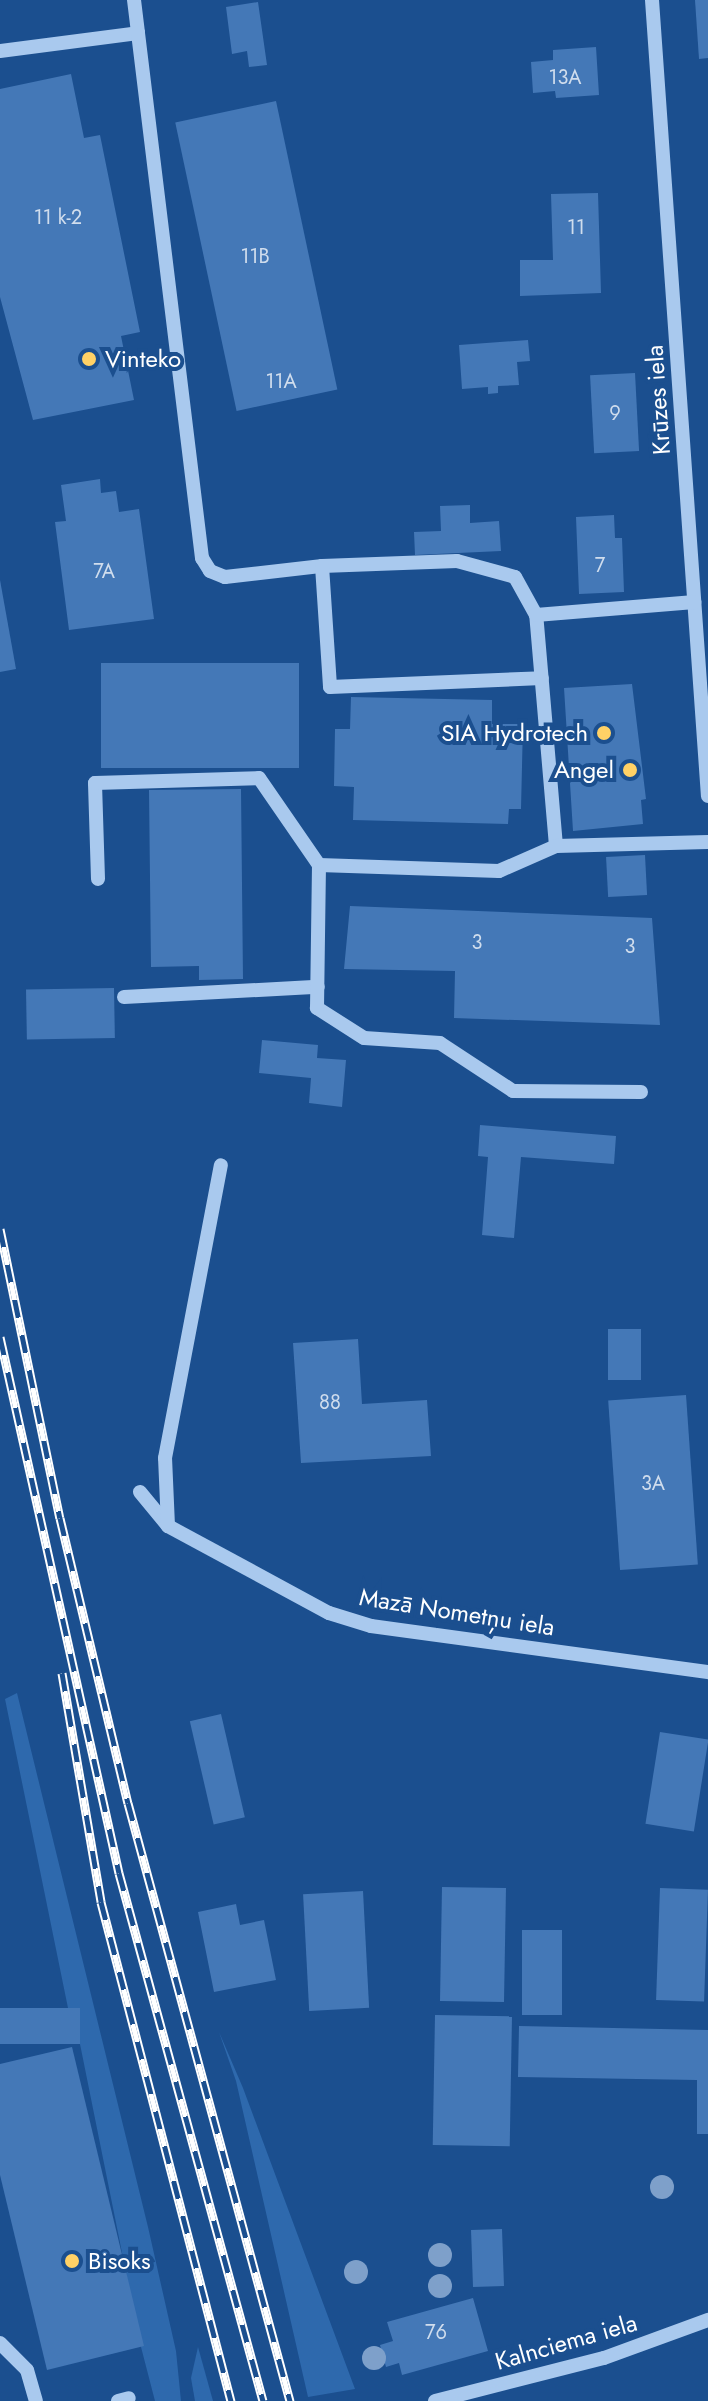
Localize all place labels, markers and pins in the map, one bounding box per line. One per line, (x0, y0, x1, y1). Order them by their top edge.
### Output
place label: Vinteko (105, 345, 181, 373)
marker: Vinteko (80, 350, 98, 368)
place label: SIA Hydrotech (441, 719, 588, 747)
marker: SIA Hydrotech (595, 724, 613, 742)
place label: Angel (554, 756, 614, 784)
marker: Angel (621, 761, 639, 779)
place label: Bisoks (88, 2247, 151, 2275)
marker: Bisoks (63, 2252, 81, 2270)

